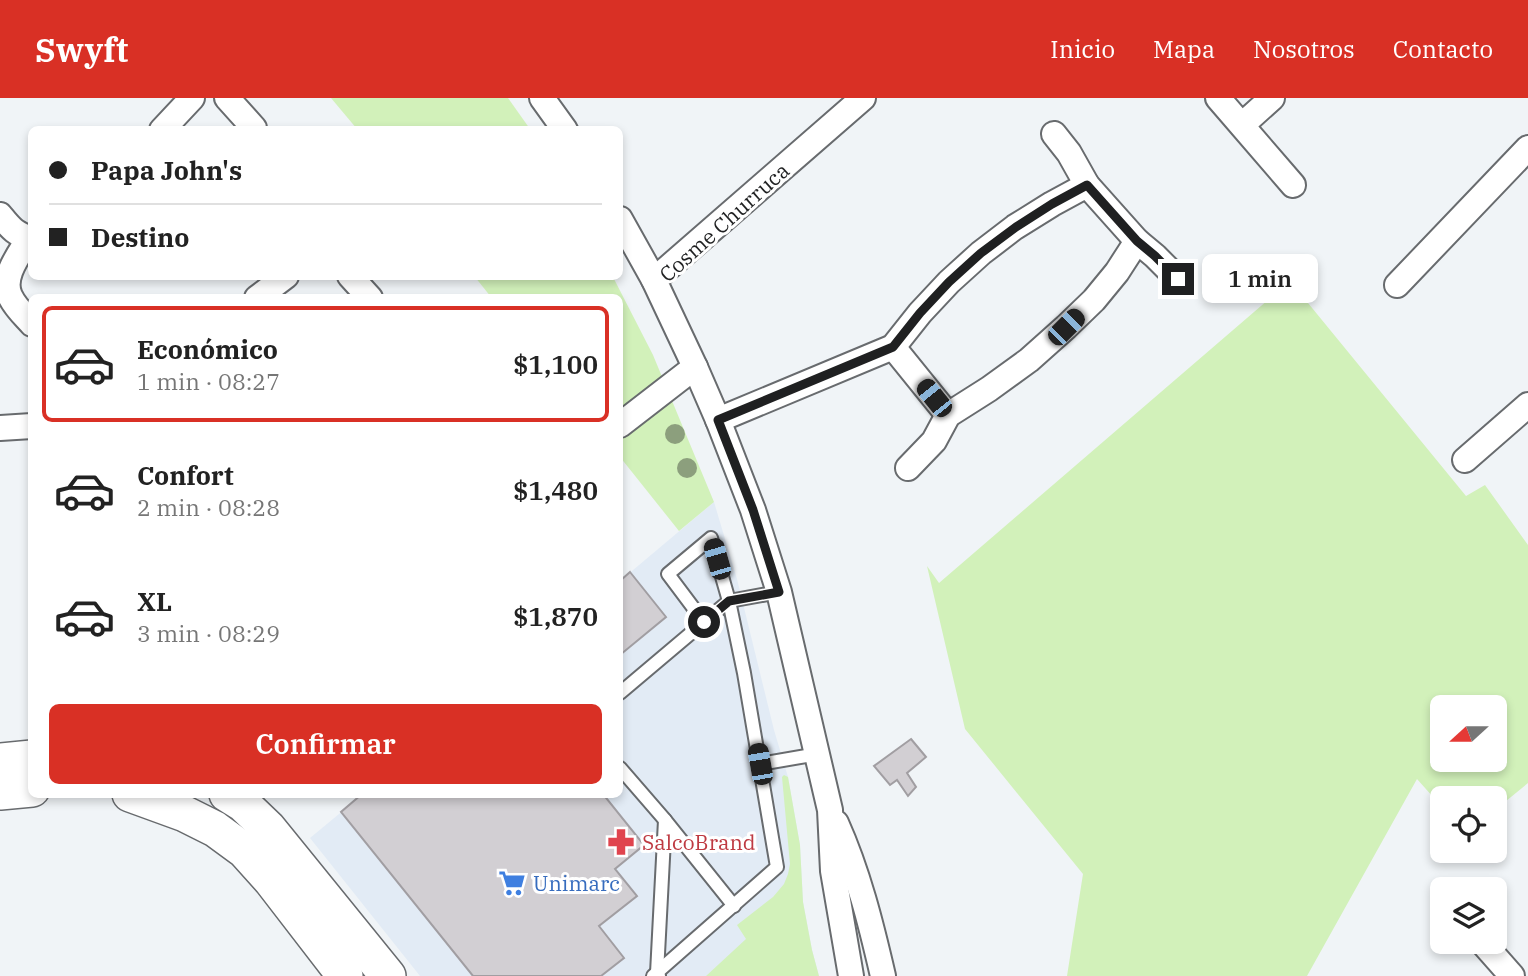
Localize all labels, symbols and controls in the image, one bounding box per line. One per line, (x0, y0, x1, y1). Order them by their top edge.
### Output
text: Swyft (35, 28, 128, 71)
text: Inicio (1050, 33, 1115, 65)
text: Mapa (1153, 33, 1215, 65)
text: Nosotros (1253, 33, 1355, 65)
text: Contacto (1393, 33, 1493, 65)
text: Papa John's (91, 153, 242, 187)
street label: Cosme Churruca (653, 156, 795, 288)
text: Destino (91, 220, 189, 254)
callout: 1 min (1202, 254, 1318, 304)
route end (1162, 263, 1194, 295)
text: 1 min (1228, 263, 1292, 293)
car (1044, 305, 1089, 349)
text: Económico (137, 332, 278, 366)
icon: car (53, 333, 116, 396)
text: $1,100 (513, 347, 598, 381)
text: 1 min · 08:27 (137, 366, 280, 396)
car (913, 375, 956, 421)
text: Confort (137, 458, 234, 492)
icon: car (53, 459, 116, 522)
text: $1,480 (513, 473, 598, 507)
text: 2 min · 08:28 (137, 492, 280, 522)
car (702, 536, 733, 582)
text: XL (137, 584, 172, 618)
icon: car (53, 585, 116, 648)
text: $1,870 (513, 599, 598, 633)
route start (688, 606, 720, 638)
text: 3 min · 08:29 (137, 618, 280, 648)
north arrow (1430, 695, 1507, 772)
map controls (1430, 695, 1507, 954)
button: Confirmar (49, 704, 602, 784)
car (747, 741, 774, 787)
button: locate (1430, 786, 1507, 863)
pharmacy icon: SalcoBrand (606, 827, 636, 857)
place label: SalcoBrand (642, 828, 756, 856)
supermarket icon: Unimarc (497, 868, 527, 898)
place label: Unimarc (533, 869, 620, 897)
button: layers (1430, 877, 1507, 954)

